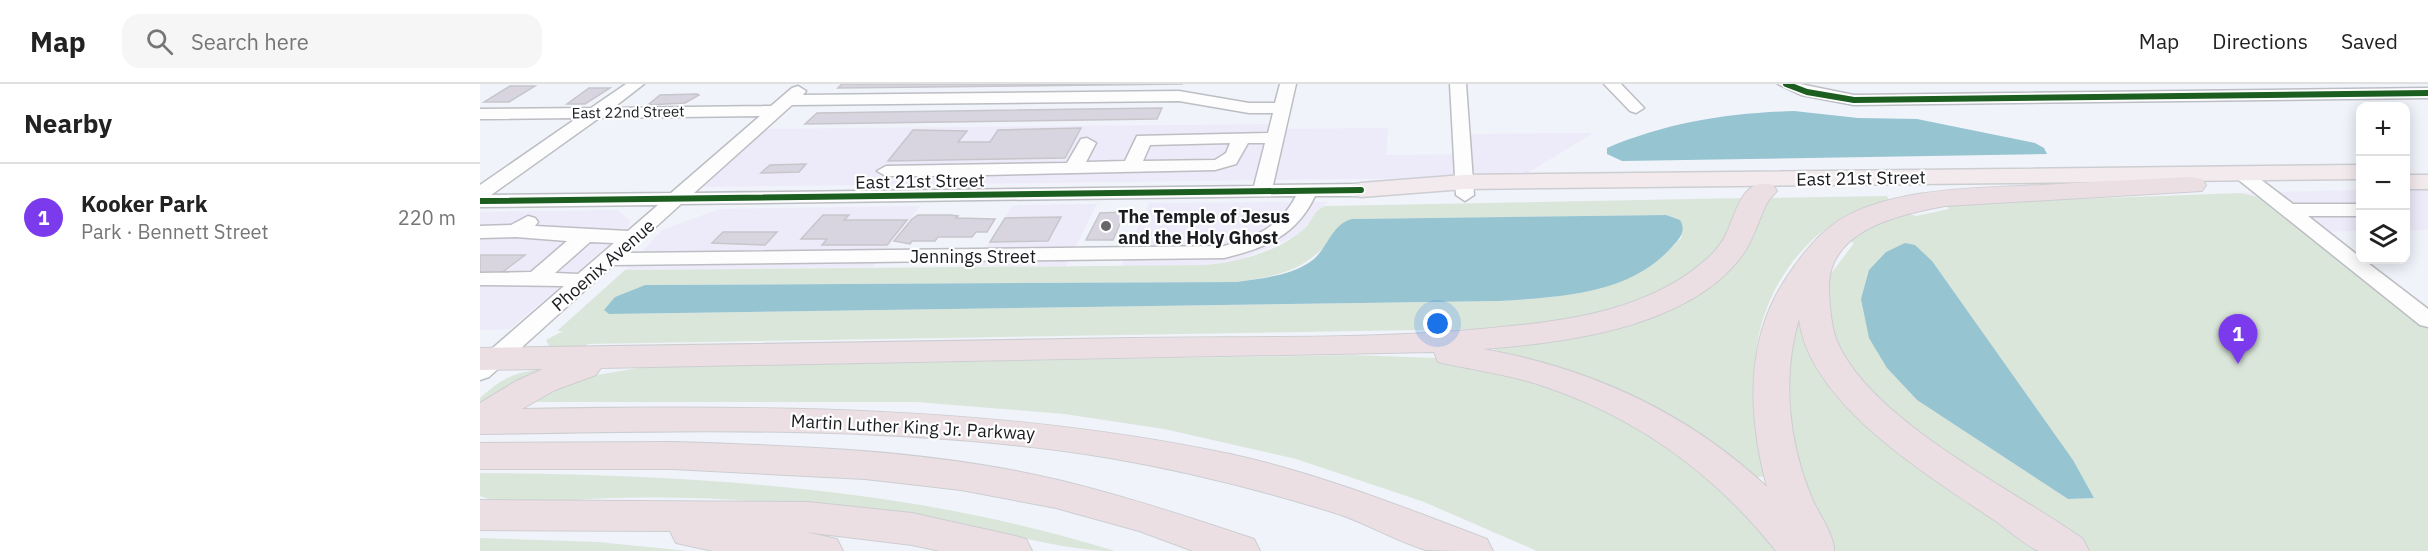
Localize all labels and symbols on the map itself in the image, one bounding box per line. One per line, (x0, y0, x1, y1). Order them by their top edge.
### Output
street label: East 22nd Street (572, 102, 684, 122)
street label: East 21st Street (1796, 165, 1926, 191)
street label: East 21st Street (855, 168, 985, 194)
place label: The Temple of Jesus and the Holy Ghost (1118, 205, 1290, 249)
street label: Phoenix Avenue (547, 214, 659, 316)
marker: The Temple of Jesus and the Holy Ghost (1099, 219, 1113, 233)
street label: Jennings Street (910, 245, 1036, 268)
your location (1423, 309, 1452, 338)
pin: 1 (2218, 314, 2258, 364)
street label: Martin Luther King Jr. Parkway (790, 409, 1036, 445)

